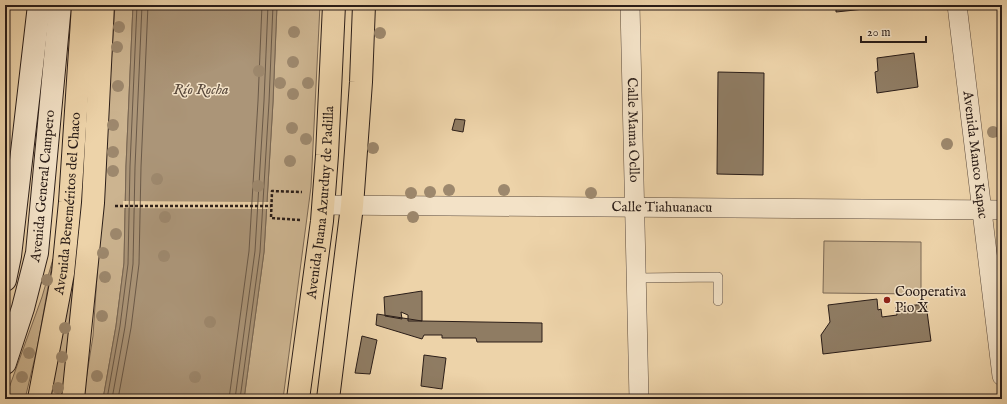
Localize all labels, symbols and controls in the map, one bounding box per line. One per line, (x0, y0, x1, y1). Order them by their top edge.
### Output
scale bar (861, 18, 926, 44)
text: 20 m (867, 25, 890, 40)
street label: Calle Mama Ocllo (623, 77, 643, 183)
water label: Río Rocha (173, 80, 229, 99)
street label: Avenida Manco Kapac (958, 89, 992, 220)
street label: Avenida Juana Azurduy de Padilla (302, 105, 338, 301)
street label: Avenida General Campero (26, 109, 59, 265)
street label: Avenida Beneméritos del Chaco (50, 111, 85, 297)
street label: Calle Tiahuanacu (612, 198, 712, 217)
place label: Cooperativa Pio X (895, 283, 967, 317)
marker: Cooperativa Pio X (882, 295, 892, 305)

